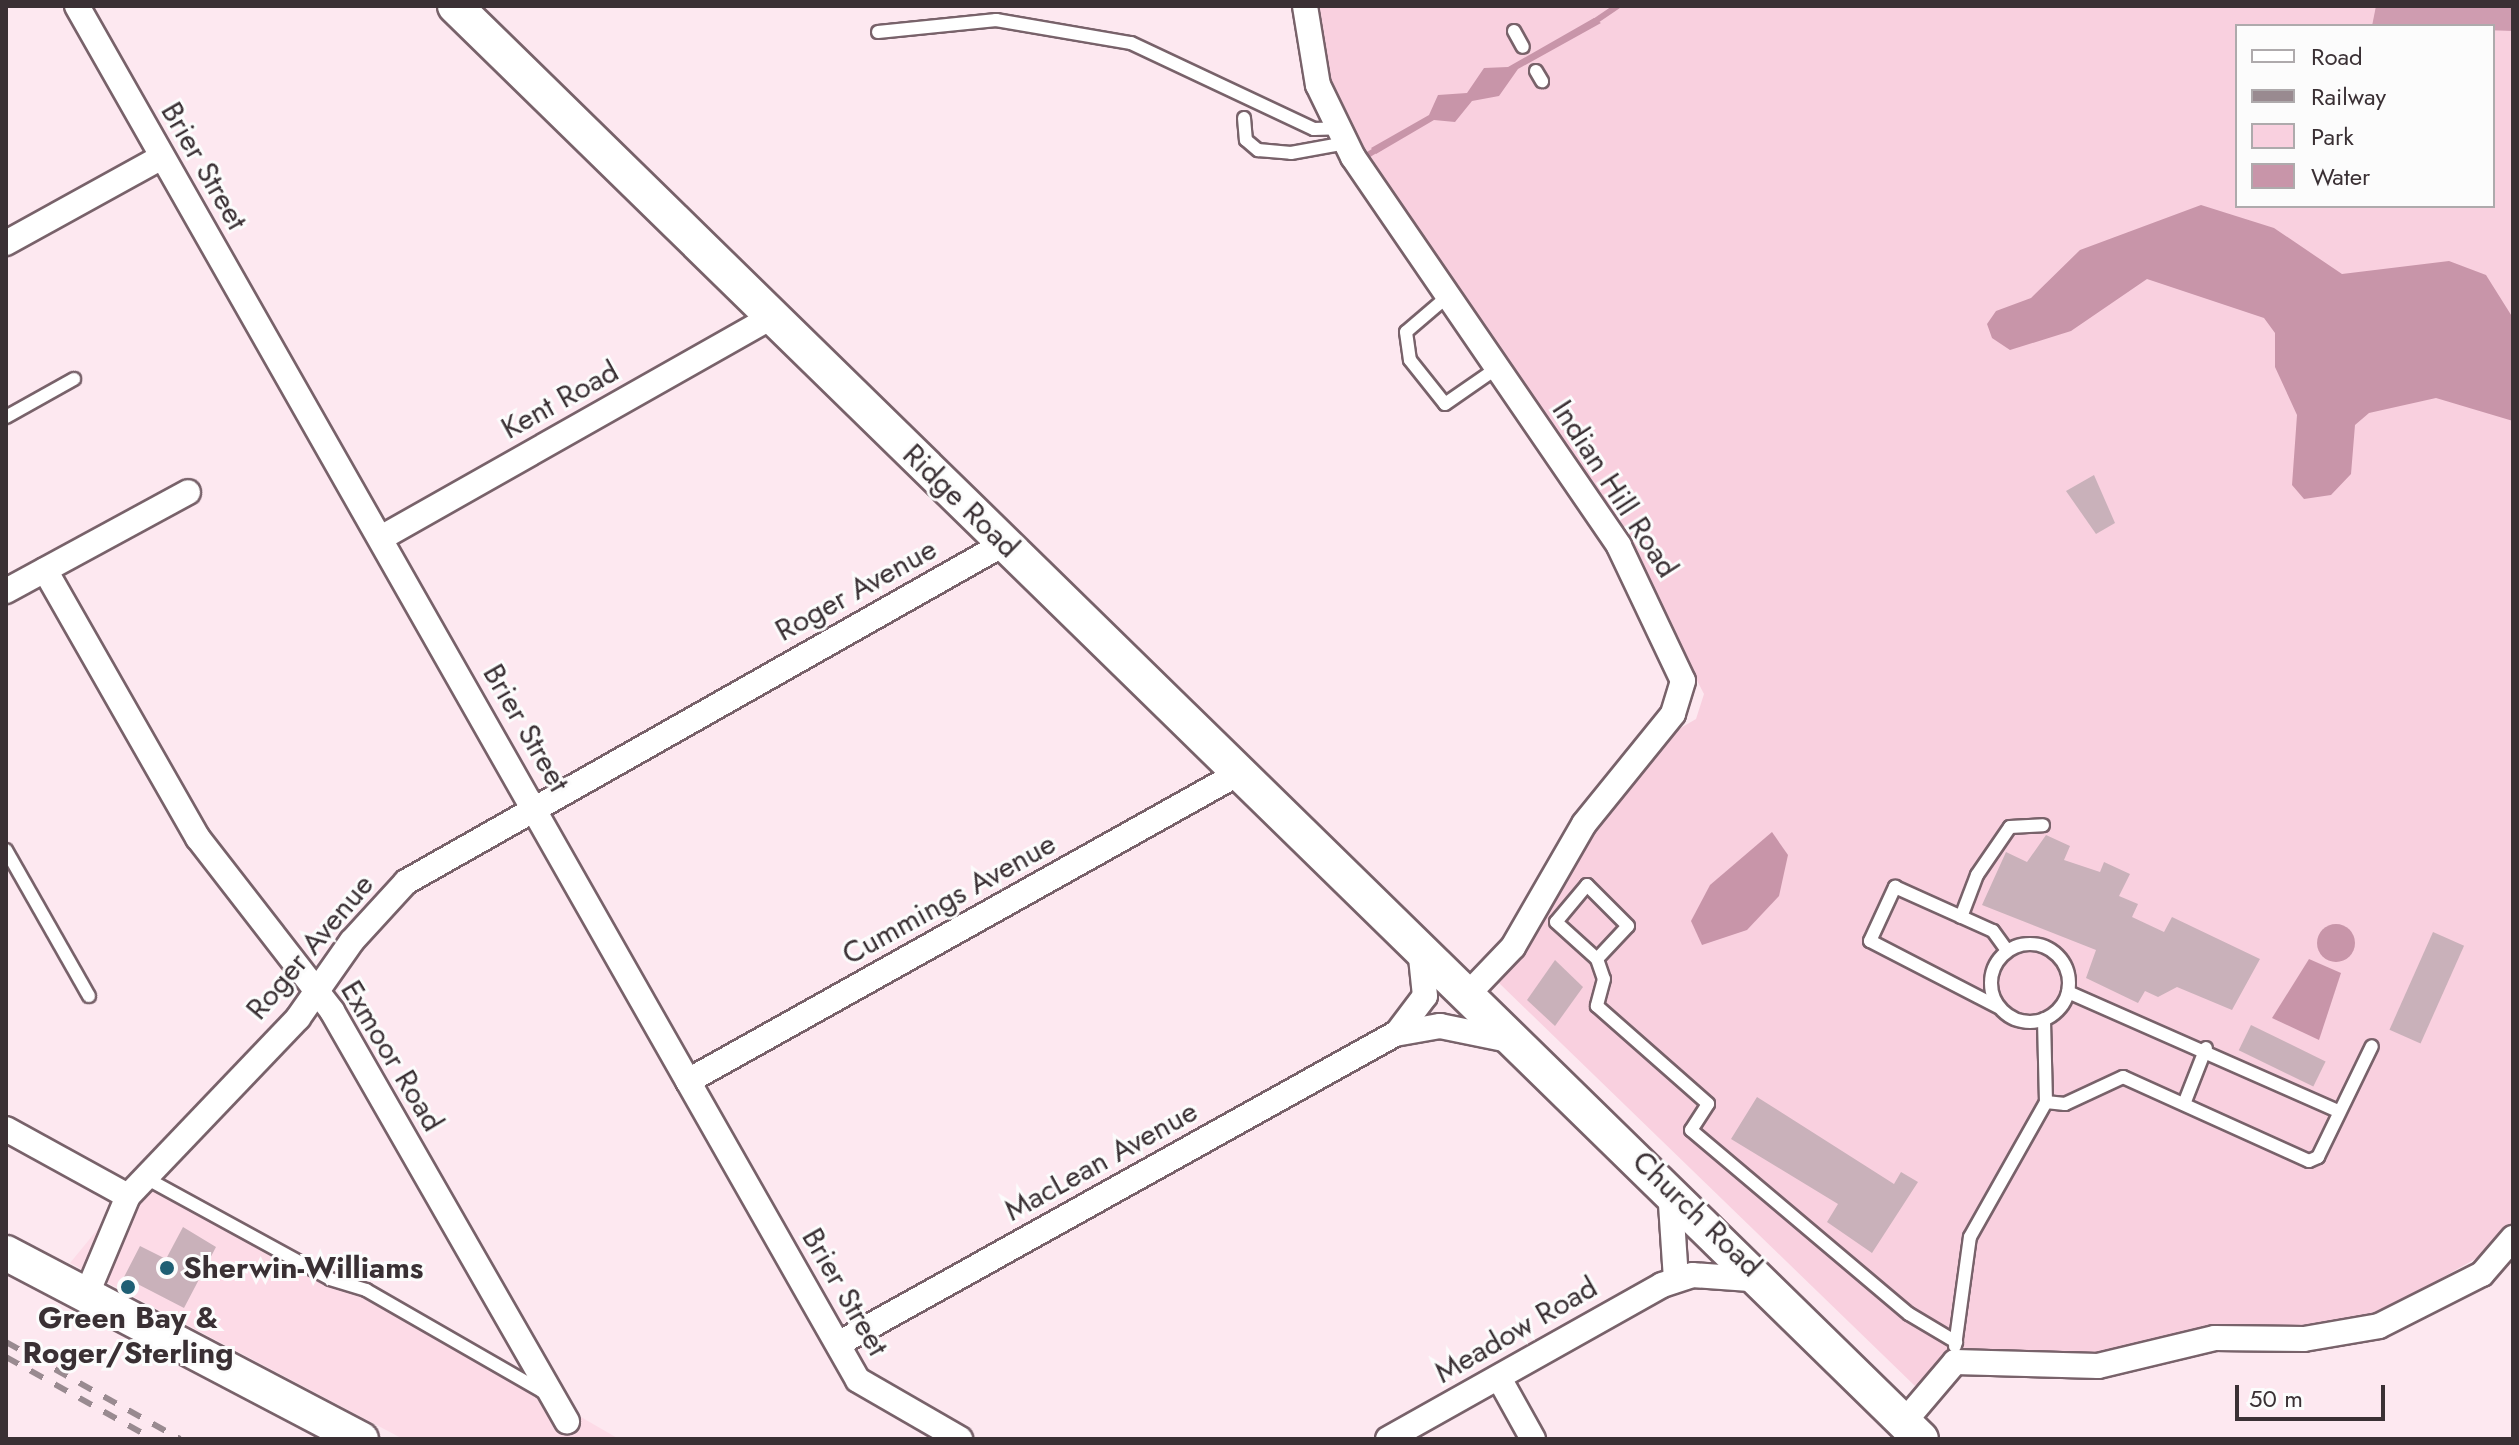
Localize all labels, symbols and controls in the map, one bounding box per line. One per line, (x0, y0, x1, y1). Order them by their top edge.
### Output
legend (2235, 24, 2495, 208)
text: Road (2311, 39, 2363, 74)
text: Railway (2311, 79, 2386, 114)
street label: Brier Street (153, 96, 255, 236)
text: Park (2311, 119, 2354, 154)
text: Water (2311, 159, 2370, 194)
street label: Kent Road (495, 353, 625, 447)
street label: Indian Hill Road (1544, 394, 1686, 584)
street label: Ridge Road (895, 437, 1027, 565)
street label: Roger Avenue (769, 531, 943, 649)
street label: Brier Street (475, 658, 577, 798)
street label: Cummings Avenue (836, 825, 1062, 973)
street label: Roger Avenue (239, 867, 381, 1027)
street label: Exmoor Road (333, 974, 451, 1138)
street label: MacLean Avenue (998, 1093, 1204, 1229)
street label: Church Road (1625, 1144, 1769, 1284)
street label: Brier Street (794, 1222, 896, 1362)
place label: Sherwin-Williams (183, 1250, 423, 1286)
marker: Sherwin-Williams (158, 1259, 176, 1277)
street label: Meadow Road (1428, 1269, 1604, 1391)
marker: Green Bay & Roger/Sterling (119, 1278, 137, 1296)
place label: Green Bay & Roger/Sterling (22, 1300, 234, 1370)
scale bar (2239, 1369, 2389, 1419)
text: 50 m (2249, 1381, 2303, 1416)

